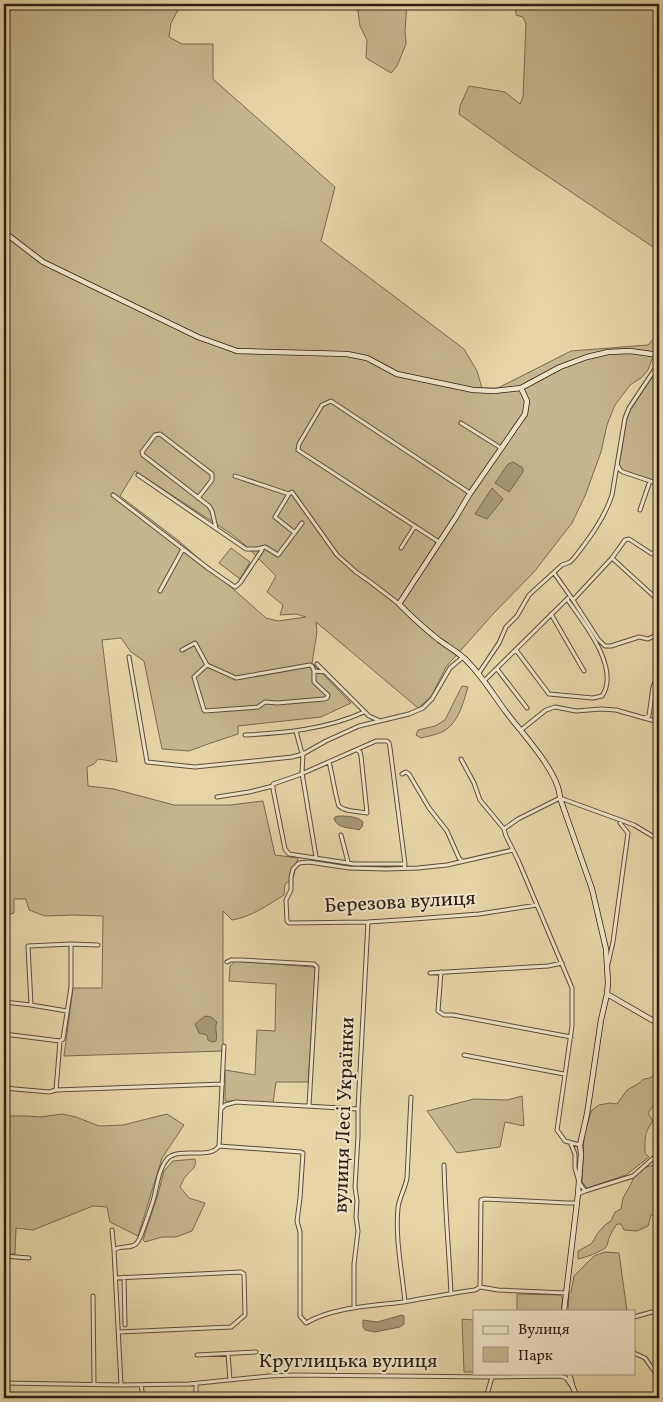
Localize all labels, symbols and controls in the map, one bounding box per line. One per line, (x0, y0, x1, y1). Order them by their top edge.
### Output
street label: Березова вулиця (324, 885, 476, 921)
street label: вулиця Лесі Українки (328, 1017, 362, 1213)
legend (473, 1310, 636, 1374)
text: Вулиця (518, 1320, 570, 1341)
text: Парк (518, 1346, 553, 1367)
street label: Круглицька вулиця (258, 1348, 438, 1376)

